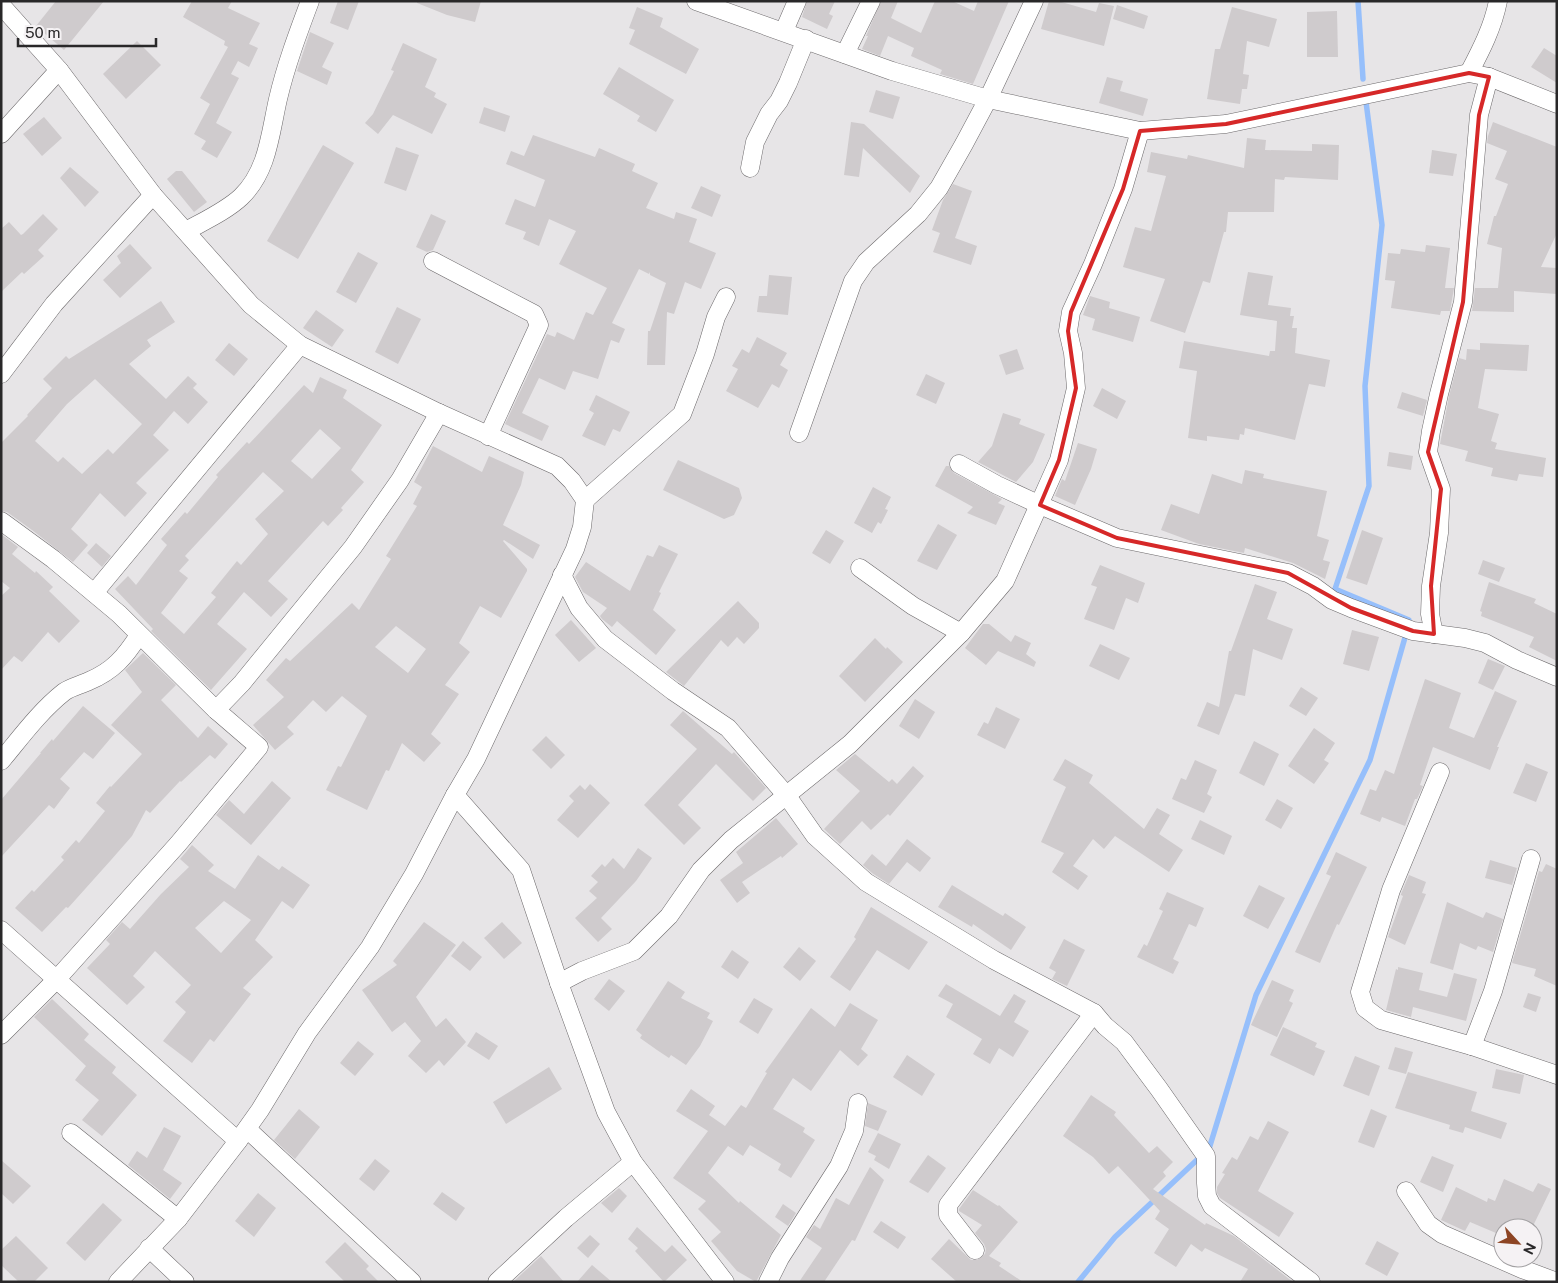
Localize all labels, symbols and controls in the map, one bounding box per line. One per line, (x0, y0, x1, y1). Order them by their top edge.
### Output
scale bar (18, 15, 155, 47)
text: 50 m (25, 24, 60, 41)
north arrow (1493, 1218, 1543, 1268)
text: N (1520, 1240, 1539, 1257)

